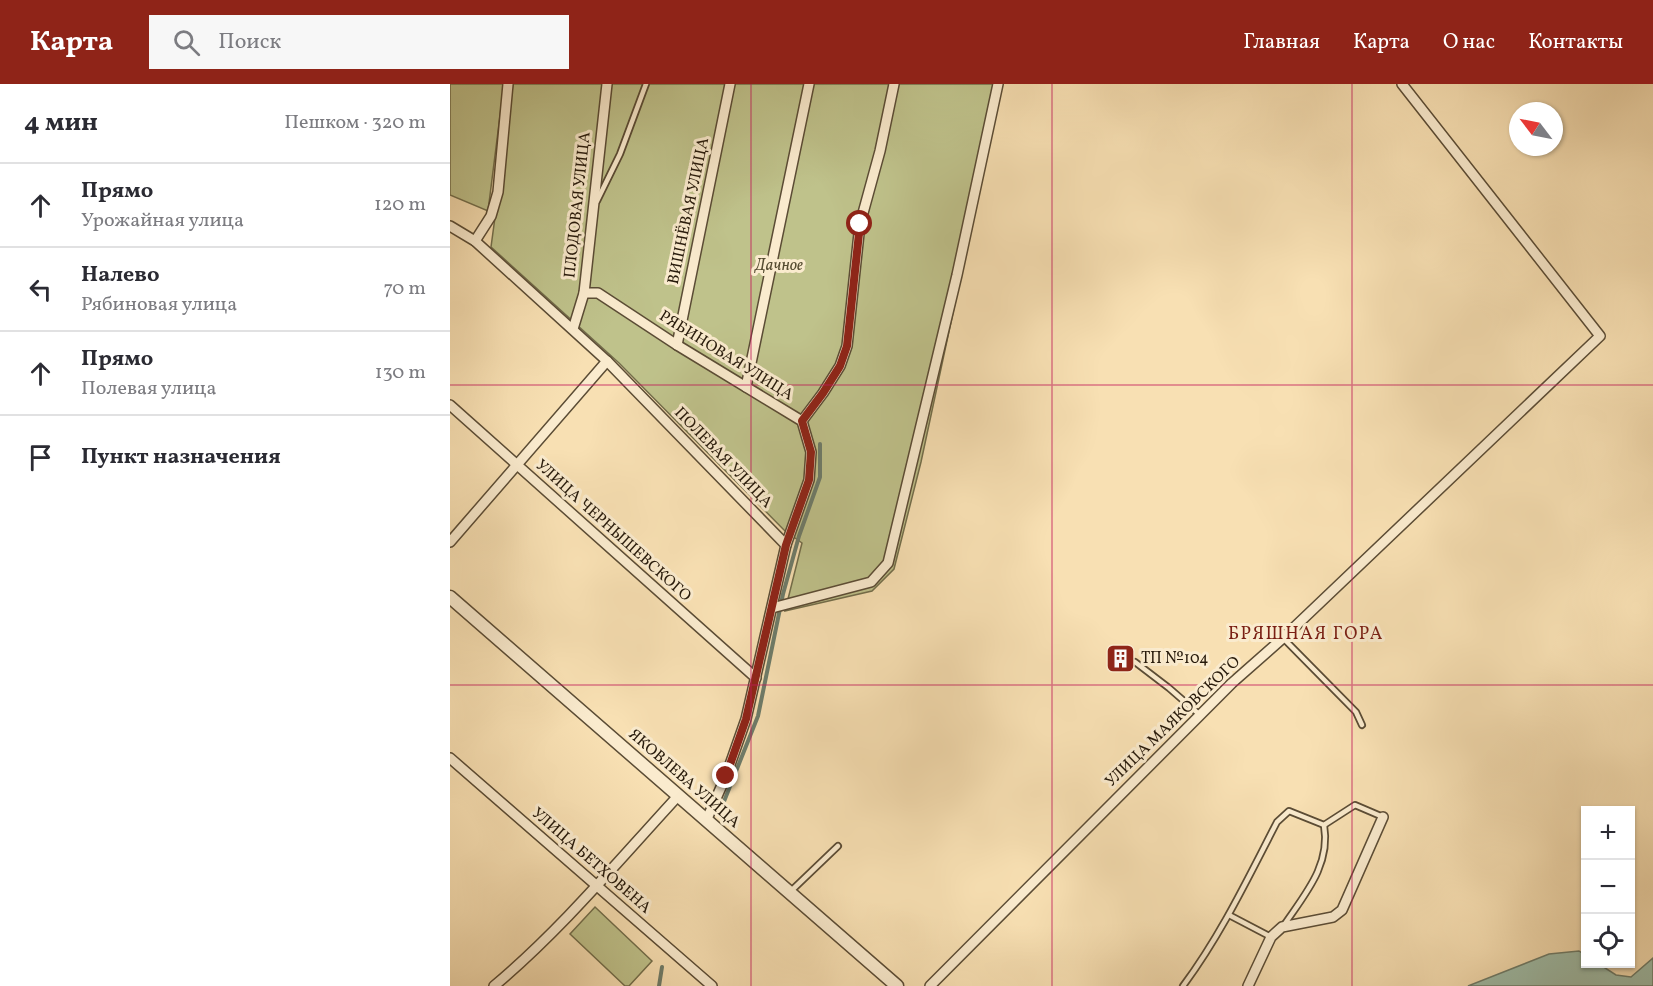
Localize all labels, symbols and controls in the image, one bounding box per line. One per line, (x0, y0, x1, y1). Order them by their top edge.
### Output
search box (149, 15, 569, 69)
text: Карта (30, 23, 113, 62)
icon: search (170, 26, 203, 59)
text: Поиск (218, 27, 281, 58)
text: Главная (1243, 28, 1320, 57)
text: Карта (1353, 28, 1410, 57)
text: О нас (1443, 28, 1495, 57)
text: Контакты (1528, 28, 1623, 57)
north arrow (1509, 102, 1563, 156)
text: 4 мин (24, 105, 98, 141)
text: Пешком · 320 m (284, 109, 426, 137)
street label: ПЛОДОВАЯ УЛИЦА (559, 131, 597, 279)
street label: ВИШНЁВАЯ УЛИЦА (663, 136, 715, 286)
text: Прямо (81, 176, 153, 207)
icon: ahead (24, 189, 57, 222)
text: 120 m (374, 191, 426, 219)
text: Урожайная улица (81, 207, 244, 235)
route start (846, 210, 872, 236)
park label: Дачное (754, 255, 803, 277)
text: Налево (81, 260, 160, 291)
icon: left (24, 273, 57, 306)
text: 70 m (383, 275, 426, 303)
text: Рябиновая улица (81, 291, 237, 319)
street label: РЯБИНОВАЯ УЛИЦА (655, 306, 797, 406)
text: Прямо (81, 344, 153, 375)
icon: ahead (24, 357, 57, 390)
text: 130 m (375, 359, 426, 387)
text: Полевая улица (81, 375, 216, 403)
street label: ПОЛЕВАЯ УЛИЦА (669, 402, 777, 514)
icon: arrive (24, 441, 57, 474)
text: Пункт назначения (81, 442, 281, 473)
street label: УЛИЦА ЧЕРНЫШЕВСКОГО (530, 455, 696, 607)
district label: БРЯШНАЯ ГОРА (1228, 622, 1384, 647)
building icon: ТП №104 (1104, 643, 1136, 675)
place label: ТП №104 (1141, 648, 1209, 670)
street label: УЛИЦА МАЯКОВСКОГО (1101, 651, 1246, 792)
street label: ЯКОВЛЕВА УЛИЦА (623, 724, 745, 834)
route end (712, 762, 738, 788)
street label: УЛИЦА БЕТХОВЕНА (526, 803, 656, 919)
map controls (1581, 806, 1635, 968)
button: + (1581, 806, 1635, 860)
button: − (1581, 860, 1635, 914)
button: locate (1581, 914, 1635, 968)

